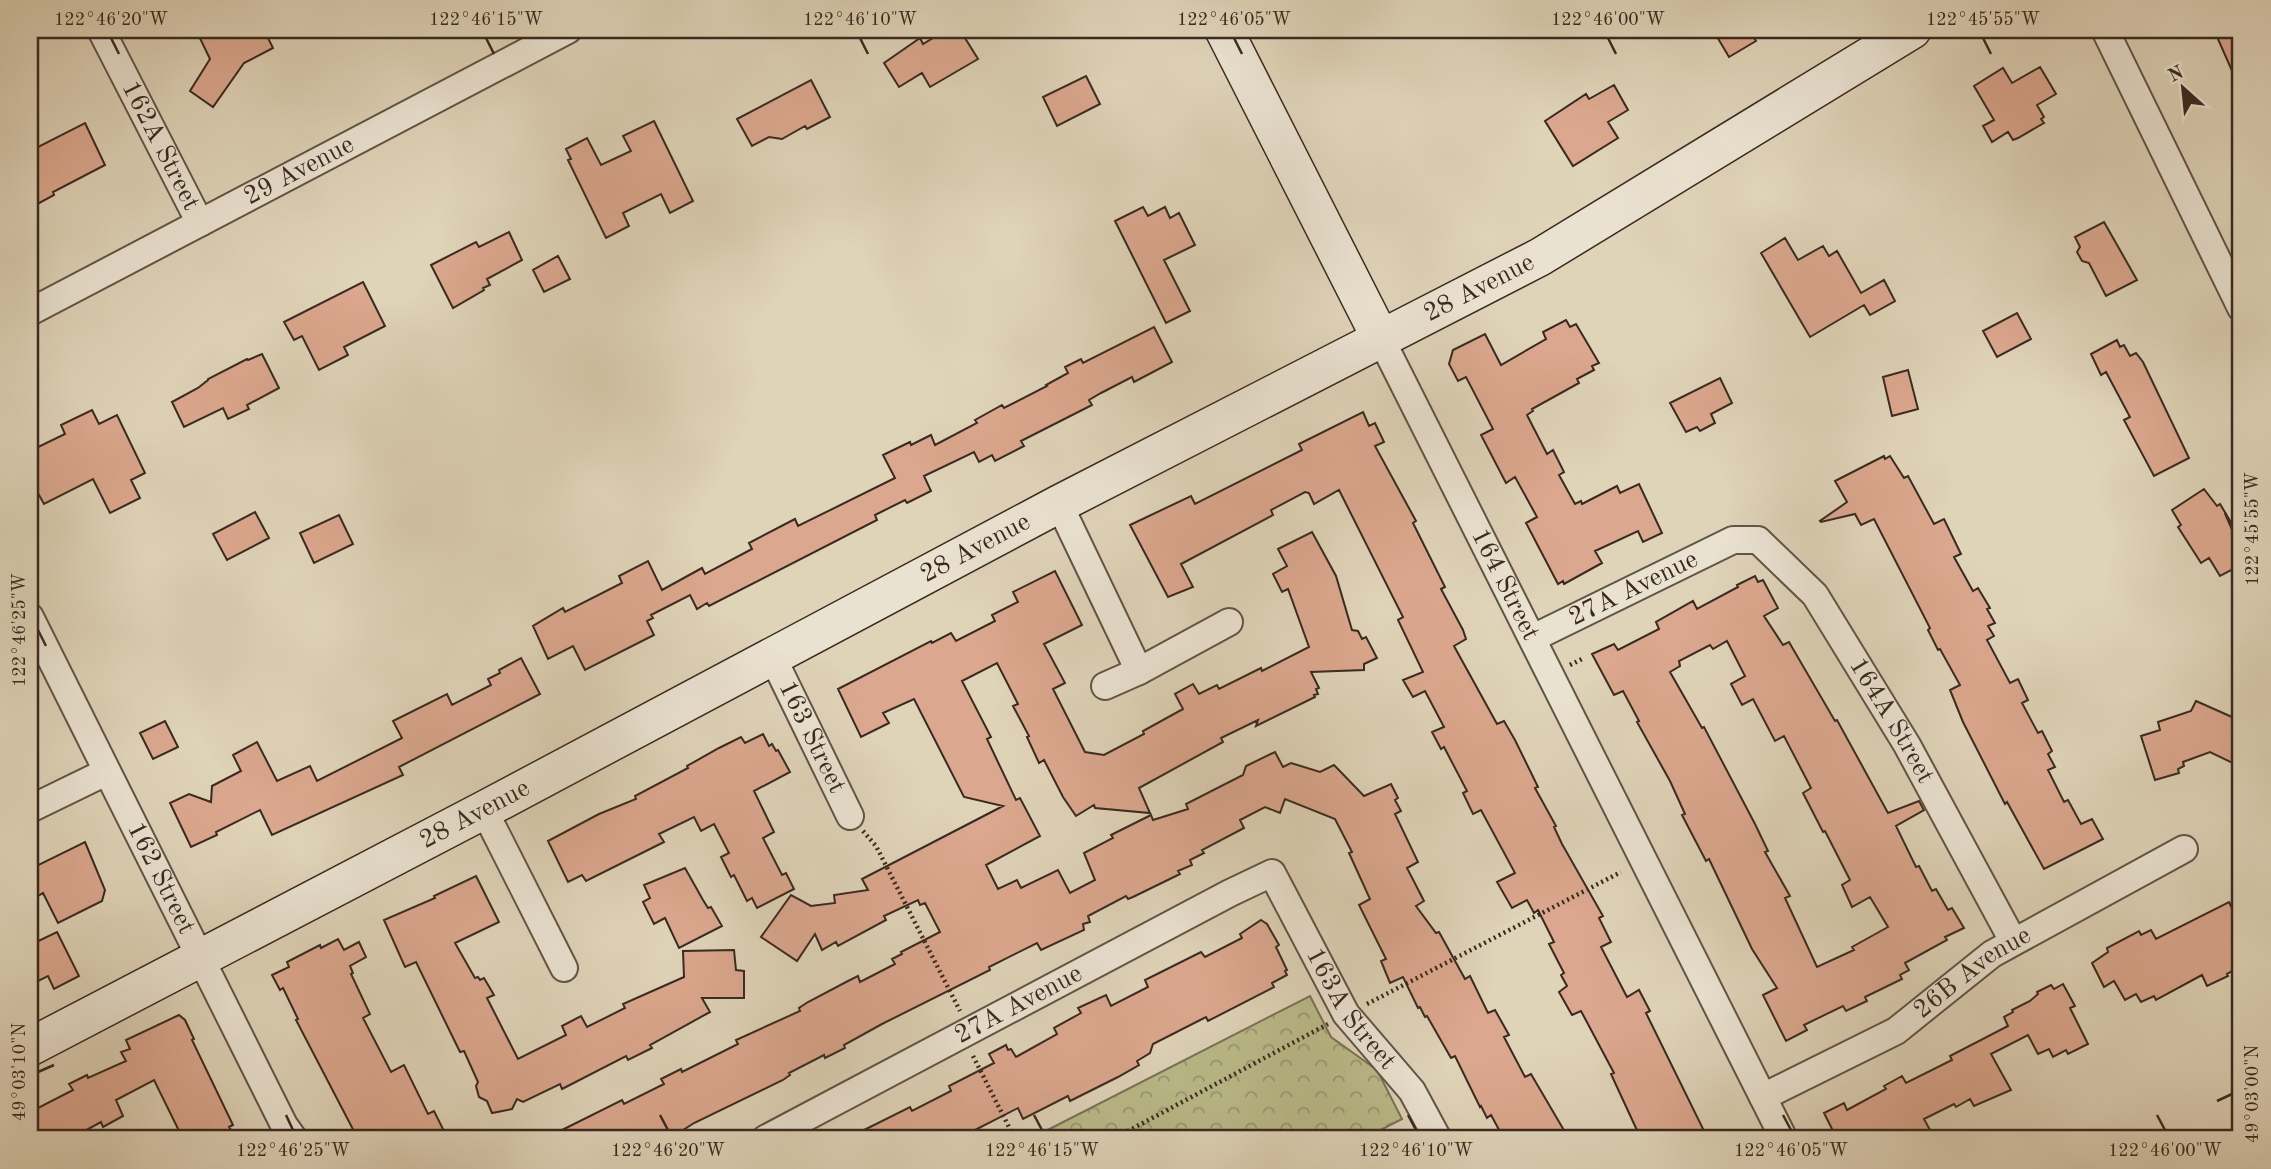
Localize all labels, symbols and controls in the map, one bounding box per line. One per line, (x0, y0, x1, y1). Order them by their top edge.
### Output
text: 122°46'20"W (54, 11, 168, 29)
text: 122°46'15"W (429, 11, 543, 29)
text: 122°46'10"W (803, 11, 917, 29)
text: 122°46'05"W (1177, 11, 1291, 29)
text: 122°46'00"W (1551, 11, 1665, 29)
text: 122°45'55"W (1926, 11, 2040, 29)
north arrow (2148, 52, 2218, 122)
text: N (2166, 63, 2188, 87)
street label: 162A Street (117, 77, 204, 215)
street label: 29 Avenue (240, 131, 358, 210)
street label: 28 Avenue (1420, 249, 1539, 327)
text: 122°45'55"W (2244, 472, 2262, 586)
street label: 28 Avenue (916, 509, 1035, 588)
street label: 164 Street (1466, 524, 1544, 645)
street label: 27A Avenue (1565, 546, 1702, 631)
text: 122°46'25"W (11, 573, 29, 687)
street label: 164A Street (1844, 653, 1938, 788)
street label: 163 Street (773, 677, 850, 797)
street label: 28 Avenue (416, 775, 534, 854)
street label: 162 Street (122, 818, 199, 938)
street label: 26B Avenue (1909, 922, 2036, 1024)
street label: 163A Street (1301, 944, 1401, 1075)
street label: 27A Avenue (951, 961, 1087, 1049)
text: 49°03'10"N (11, 1023, 29, 1121)
text: 49°03'00"N (2244, 1045, 2262, 1143)
text: 122°46'25"W (236, 1142, 350, 1160)
text: 122°46'20"W (611, 1142, 725, 1160)
text: 122°46'15"W (985, 1142, 1099, 1160)
text: 122°46'10"W (1359, 1142, 1473, 1160)
text: 122°46'05"W (1734, 1142, 1848, 1160)
text: 122°46'00"W (2108, 1142, 2222, 1160)

